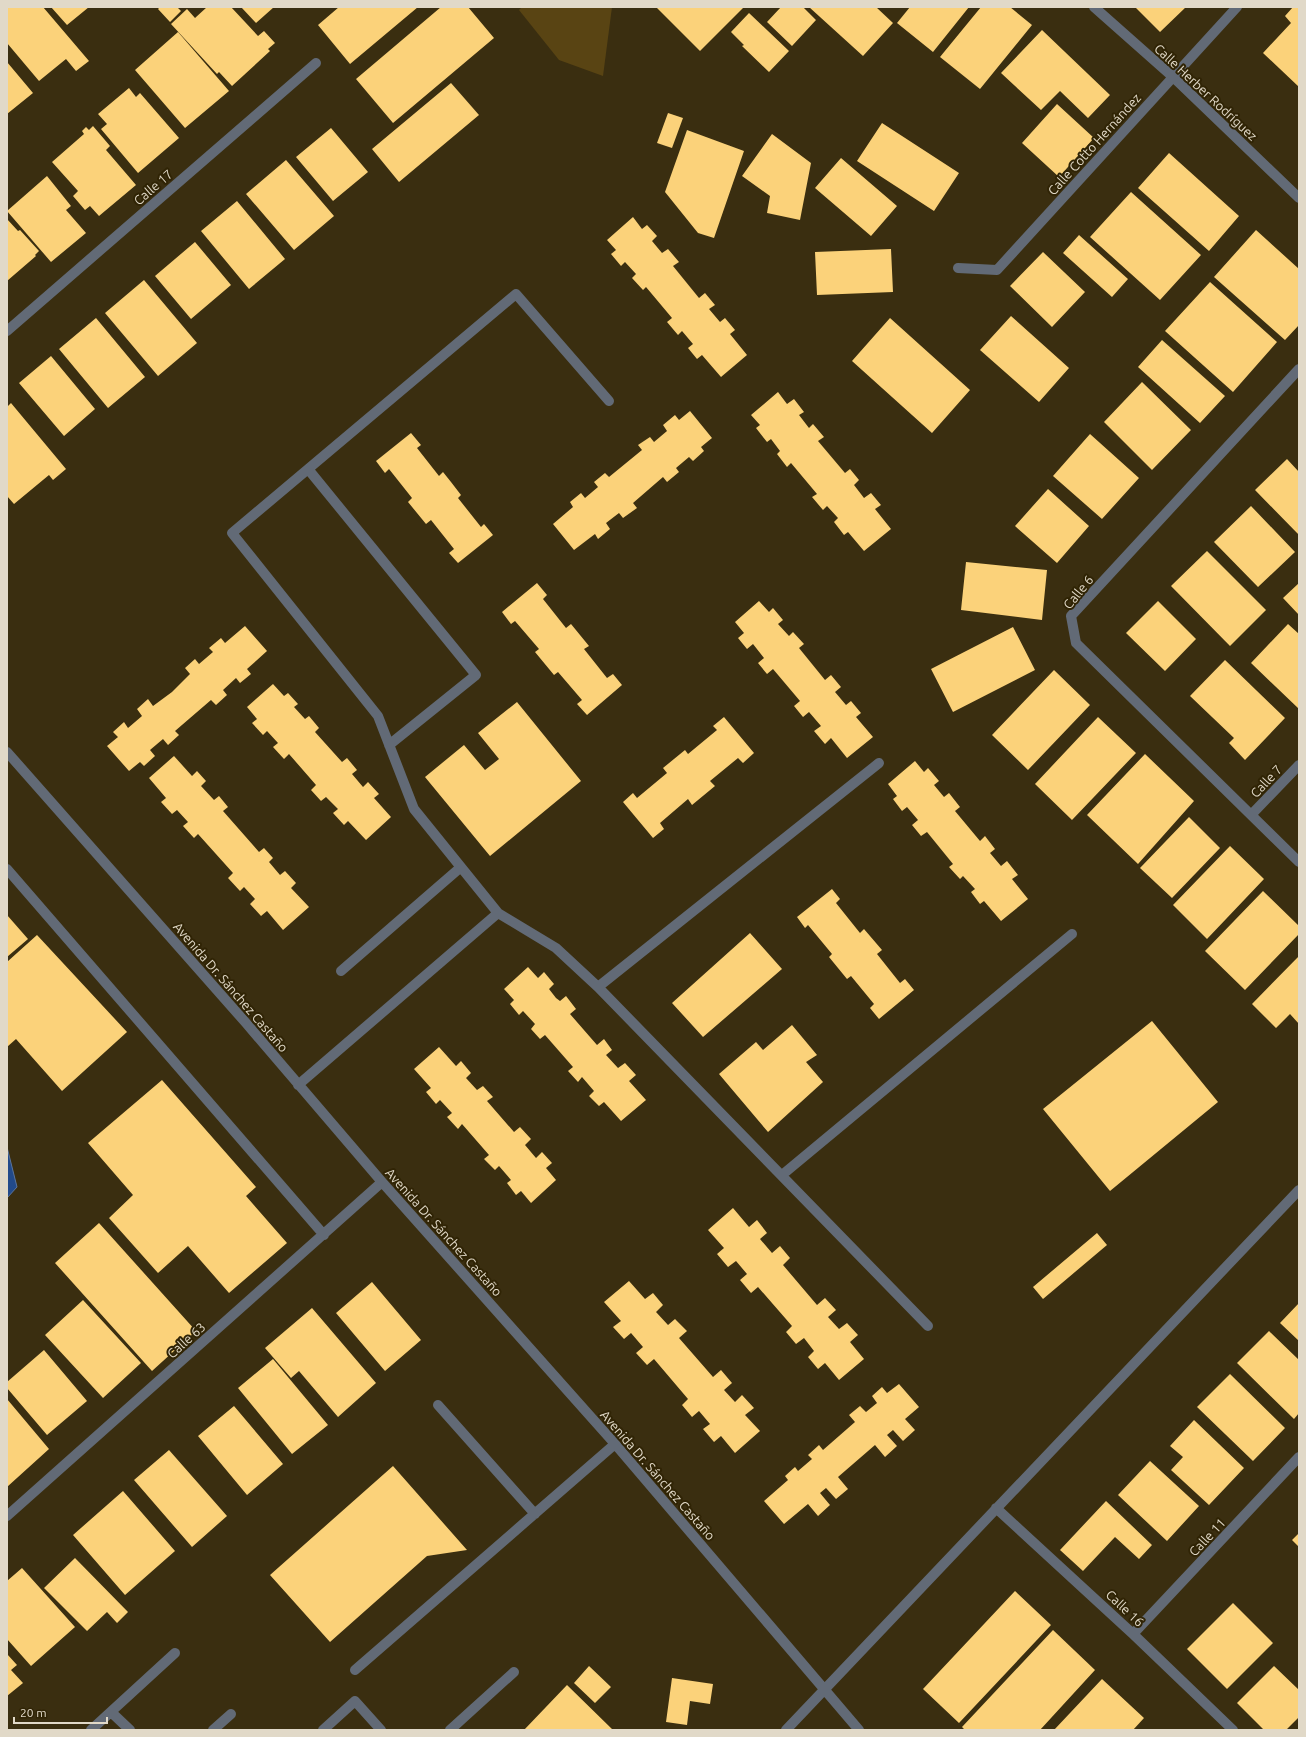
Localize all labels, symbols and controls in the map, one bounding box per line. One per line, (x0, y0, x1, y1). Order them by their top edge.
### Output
street label: Calle Herber Rodríguez (1152, 41, 1260, 143)
street label: Calle Cotto Hernández (1045, 90, 1143, 198)
street label: Calle 17 (131, 167, 175, 207)
street label: Calle 6 (1060, 572, 1096, 612)
street label: Calle 7 (1248, 762, 1284, 800)
street label: Avenida Dr. Sánchez Castaño (171, 919, 291, 1055)
street label: Avenida Dr. Sánchez Castaño (383, 1165, 505, 1299)
street label: Calle 63 (164, 1319, 208, 1361)
street label: Avenida Dr. Sánchez Castaño (598, 1407, 718, 1543)
street label: Calle 11 (1186, 1515, 1228, 1559)
street label: Calle 16 (1103, 1587, 1147, 1629)
scale bar (14, 1699, 107, 1725)
text: 20 m (20, 1706, 47, 1719)

